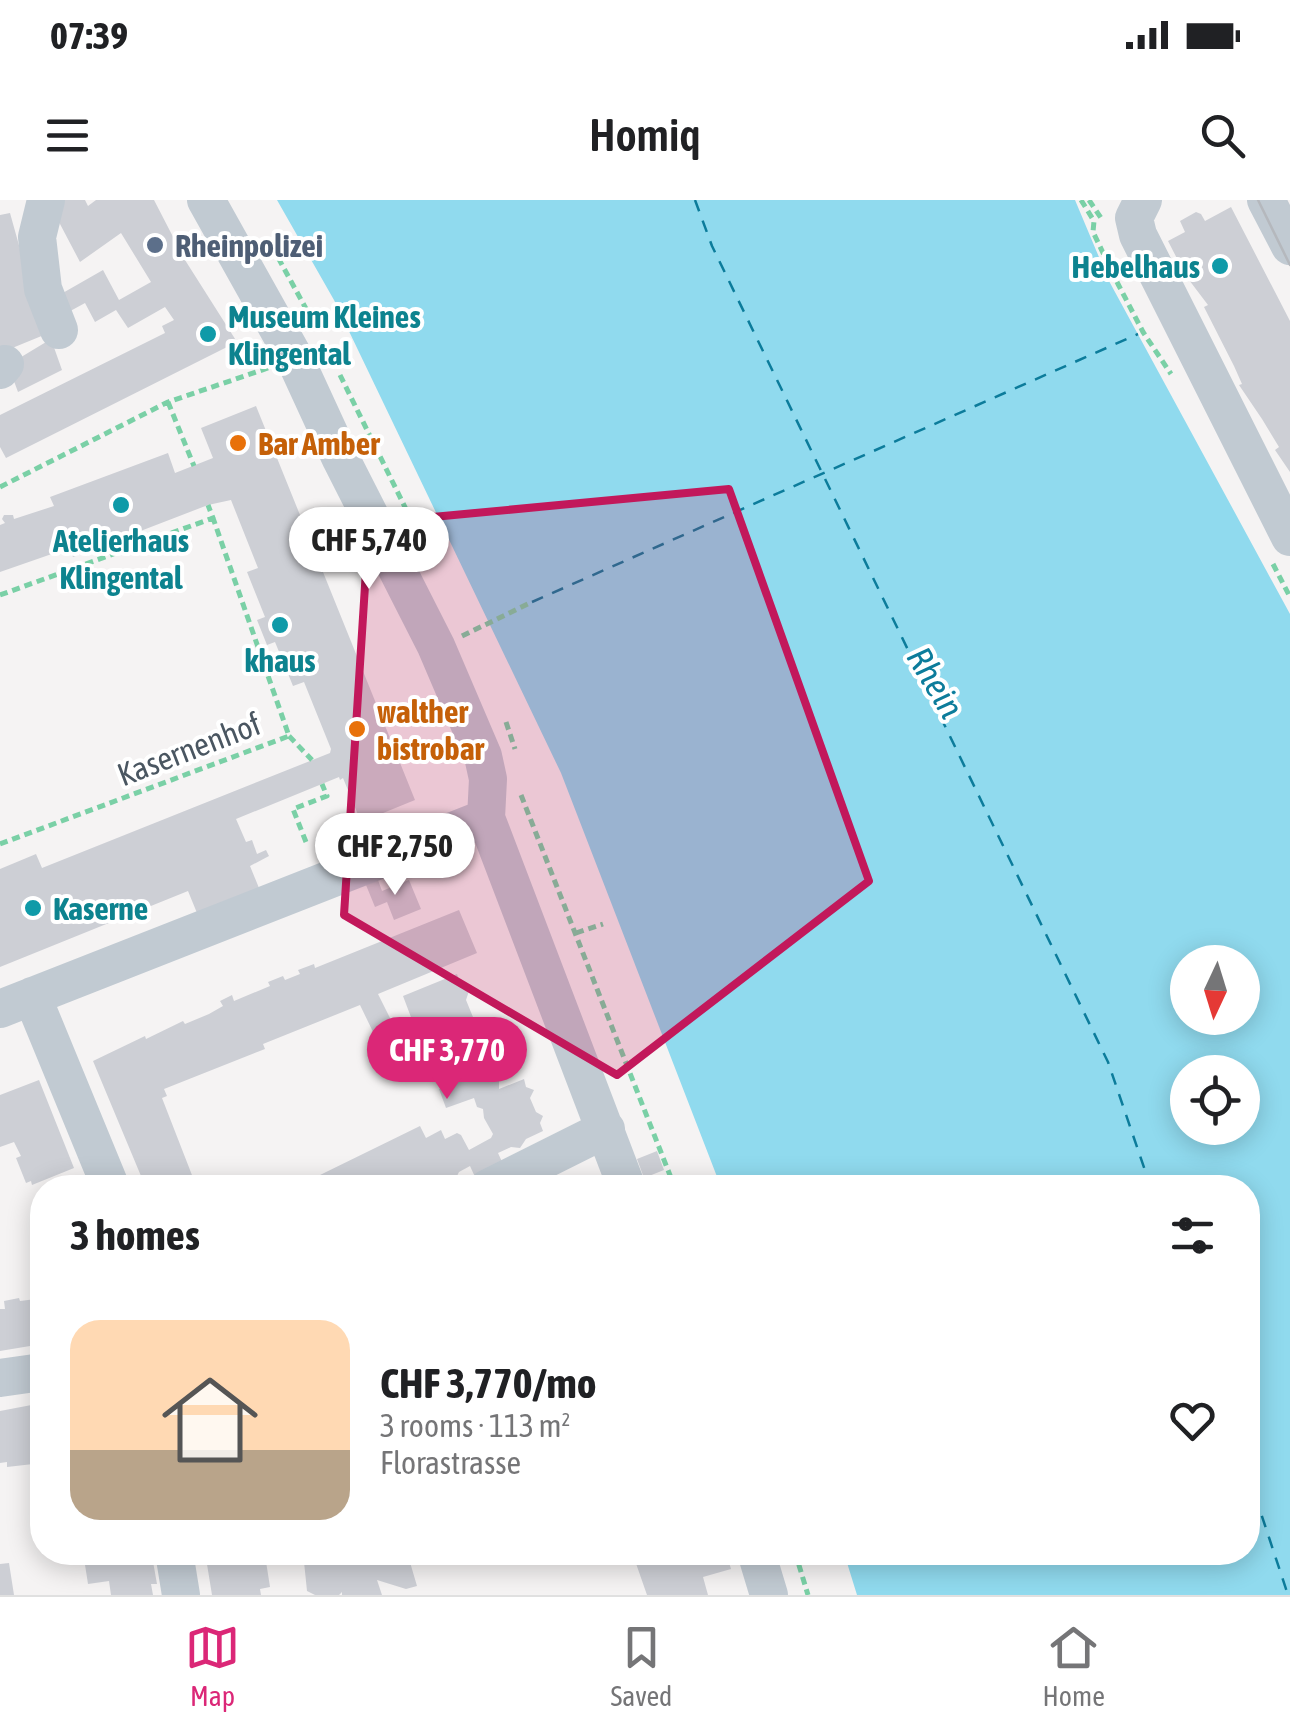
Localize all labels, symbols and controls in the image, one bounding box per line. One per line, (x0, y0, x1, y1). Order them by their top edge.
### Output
text: 07:39 (50, 14, 128, 57)
icon: menu (40, 108, 95, 163)
icon: search (1195, 108, 1250, 163)
text: Homiq (589, 109, 701, 161)
place label: Rheinpolizei (175, 227, 323, 264)
marker: Rheinpolizei (144, 234, 166, 256)
place label: Hebelhaus (1072, 248, 1200, 285)
marker: Hebelhaus (1209, 255, 1231, 277)
place label: Museum Kleines Klingental (228, 298, 421, 372)
marker: Museum Kleines Klingental (197, 323, 219, 345)
place label: Bar Amber (258, 425, 380, 462)
marker: Bar Amber (227, 432, 249, 454)
marker: Atelierhaus Klingental (110, 494, 132, 516)
pin: CHF 5,740 (255, 507, 483, 592)
text: CHF 5,740 (311, 521, 427, 558)
place label: Atelierhaus Klingental (52, 522, 189, 596)
marker: khaus (269, 614, 291, 636)
water label: Rhein (899, 639, 973, 725)
place label: khaus (244, 642, 316, 679)
place label: walther bistrobar (377, 693, 485, 767)
street label: Kasernenhof (112, 705, 266, 793)
marker: walther bistrobar (346, 718, 368, 740)
pin: CHF 2,750 (281, 813, 509, 898)
text: CHF 2,750 (337, 827, 453, 864)
place label: Kaserne (53, 890, 148, 927)
marker: Kaserne (22, 897, 44, 919)
north arrow (1170, 945, 1260, 1035)
map controls (1170, 945, 1260, 1145)
pin: CHF 3,770 (333, 1017, 561, 1102)
text: CHF 3,770 (389, 1031, 505, 1068)
button: locate (1170, 1055, 1260, 1145)
icon: filters (1165, 1208, 1220, 1263)
text: 3 homes (70, 1211, 200, 1259)
text: CHF 3,770/mo (380, 1359, 597, 1407)
icon: home (150, 1360, 270, 1480)
icon: heart (1165, 1393, 1220, 1448)
text: 3 rooms · 113 m² (380, 1407, 570, 1444)
text: Florastrasse (380, 1444, 521, 1481)
tab: Map (185, 1620, 240, 1712)
tab: Saved (610, 1620, 672, 1712)
tab: Home (1043, 1620, 1105, 1712)

